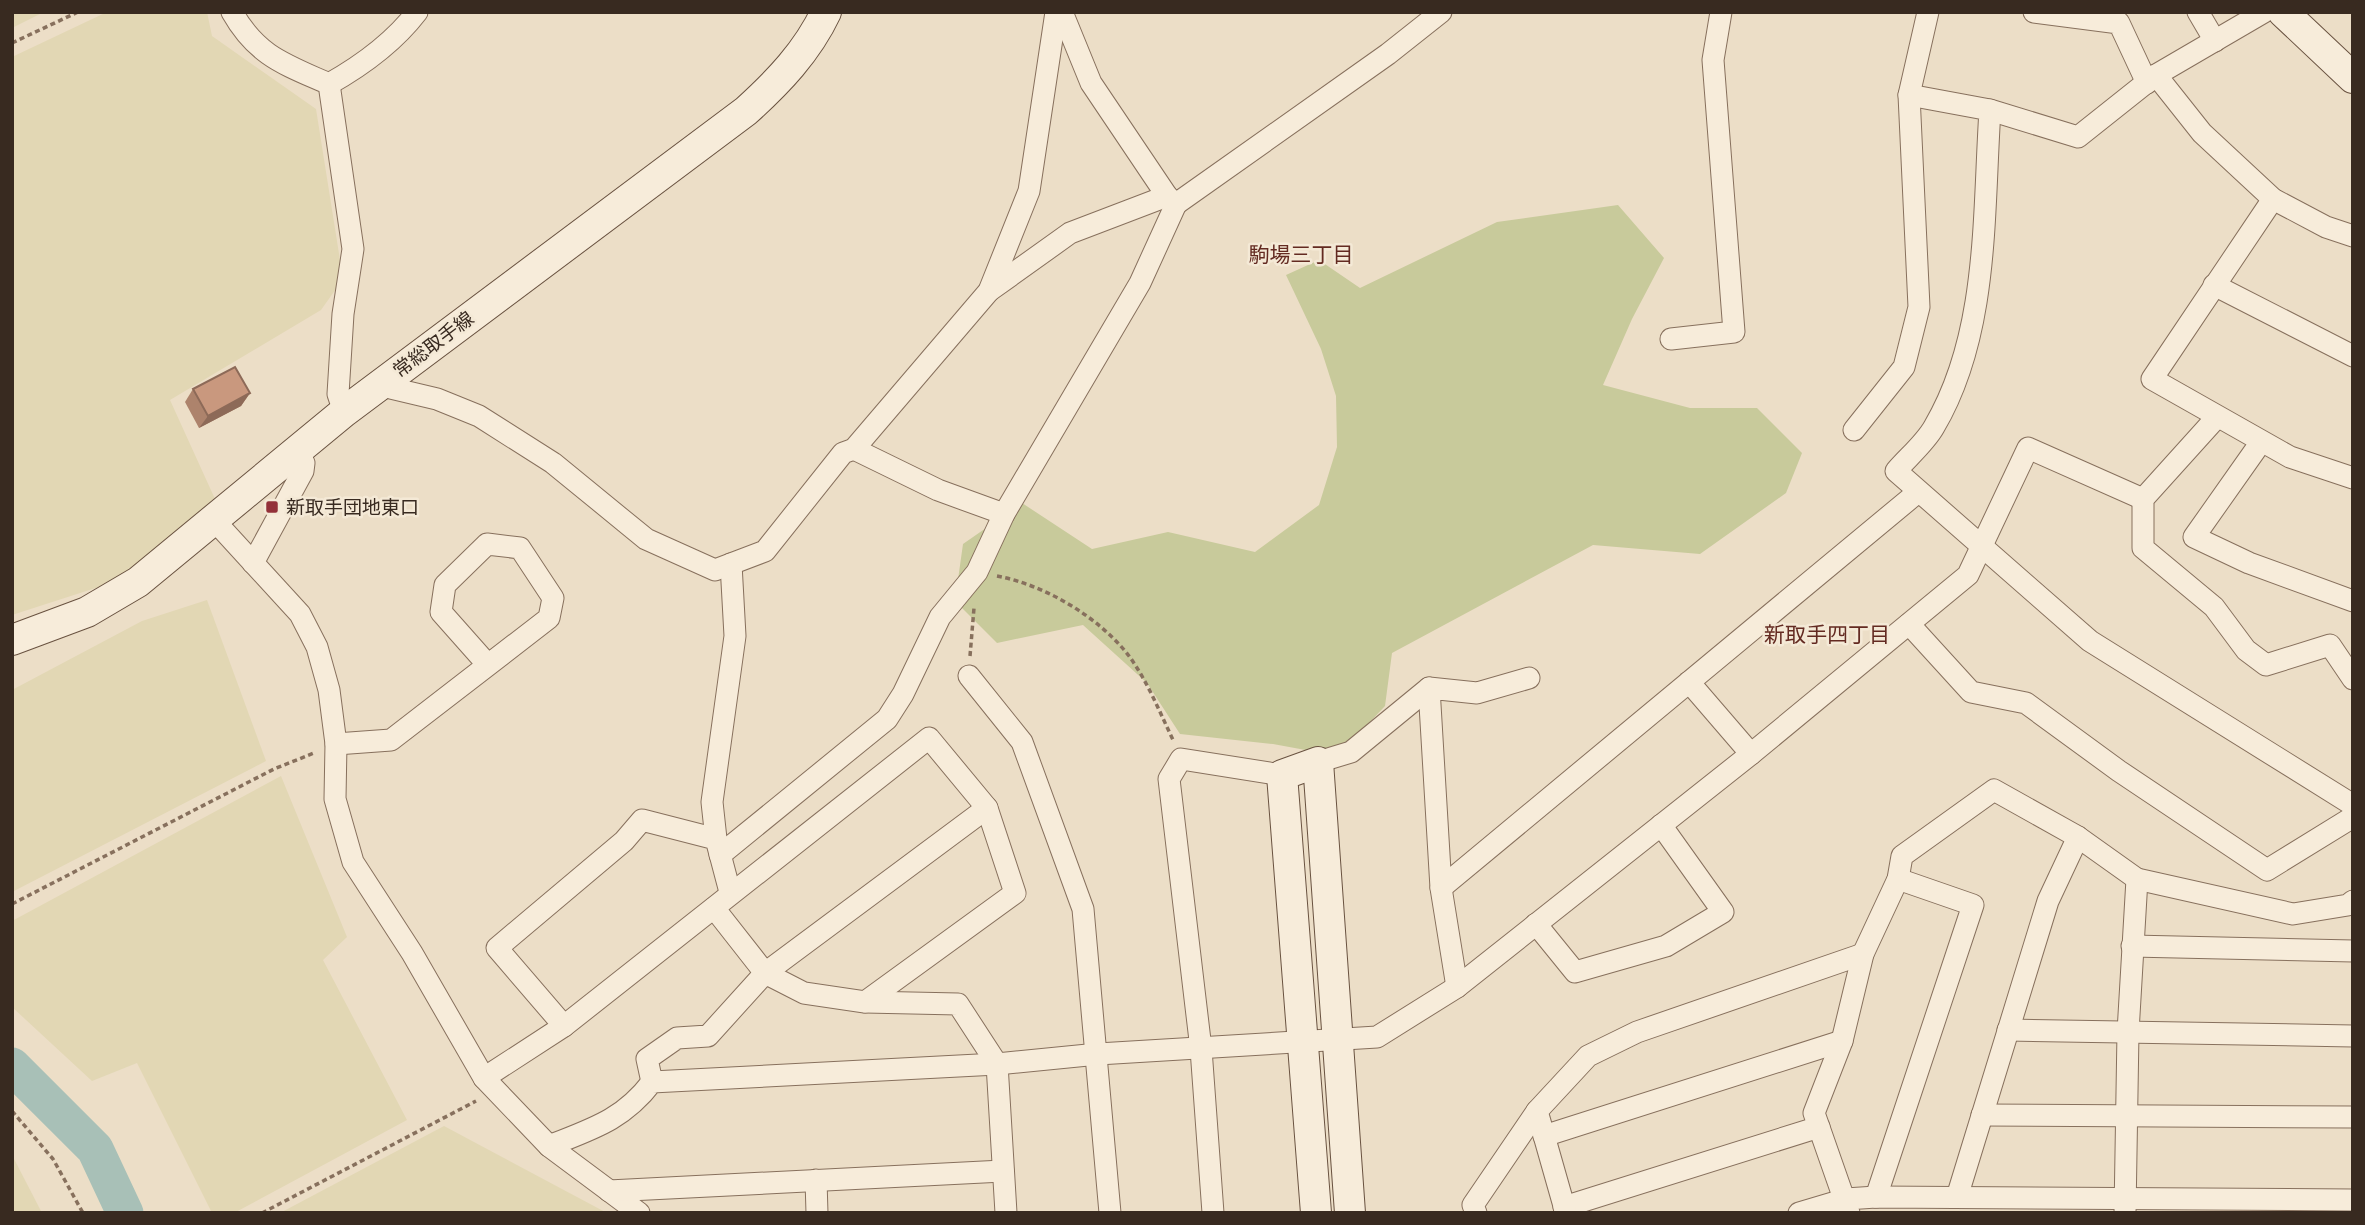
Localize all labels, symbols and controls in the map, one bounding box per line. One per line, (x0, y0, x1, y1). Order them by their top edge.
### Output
district label: 駒場三丁目 (1249, 240, 1354, 268)
street label: 常総取手線 (388, 306, 478, 382)
place label: 新取手団地東口 (286, 495, 419, 519)
marker: 新取手団地東口 (264, 499, 280, 515)
district label: 新取手四丁目 (1764, 620, 1890, 648)

